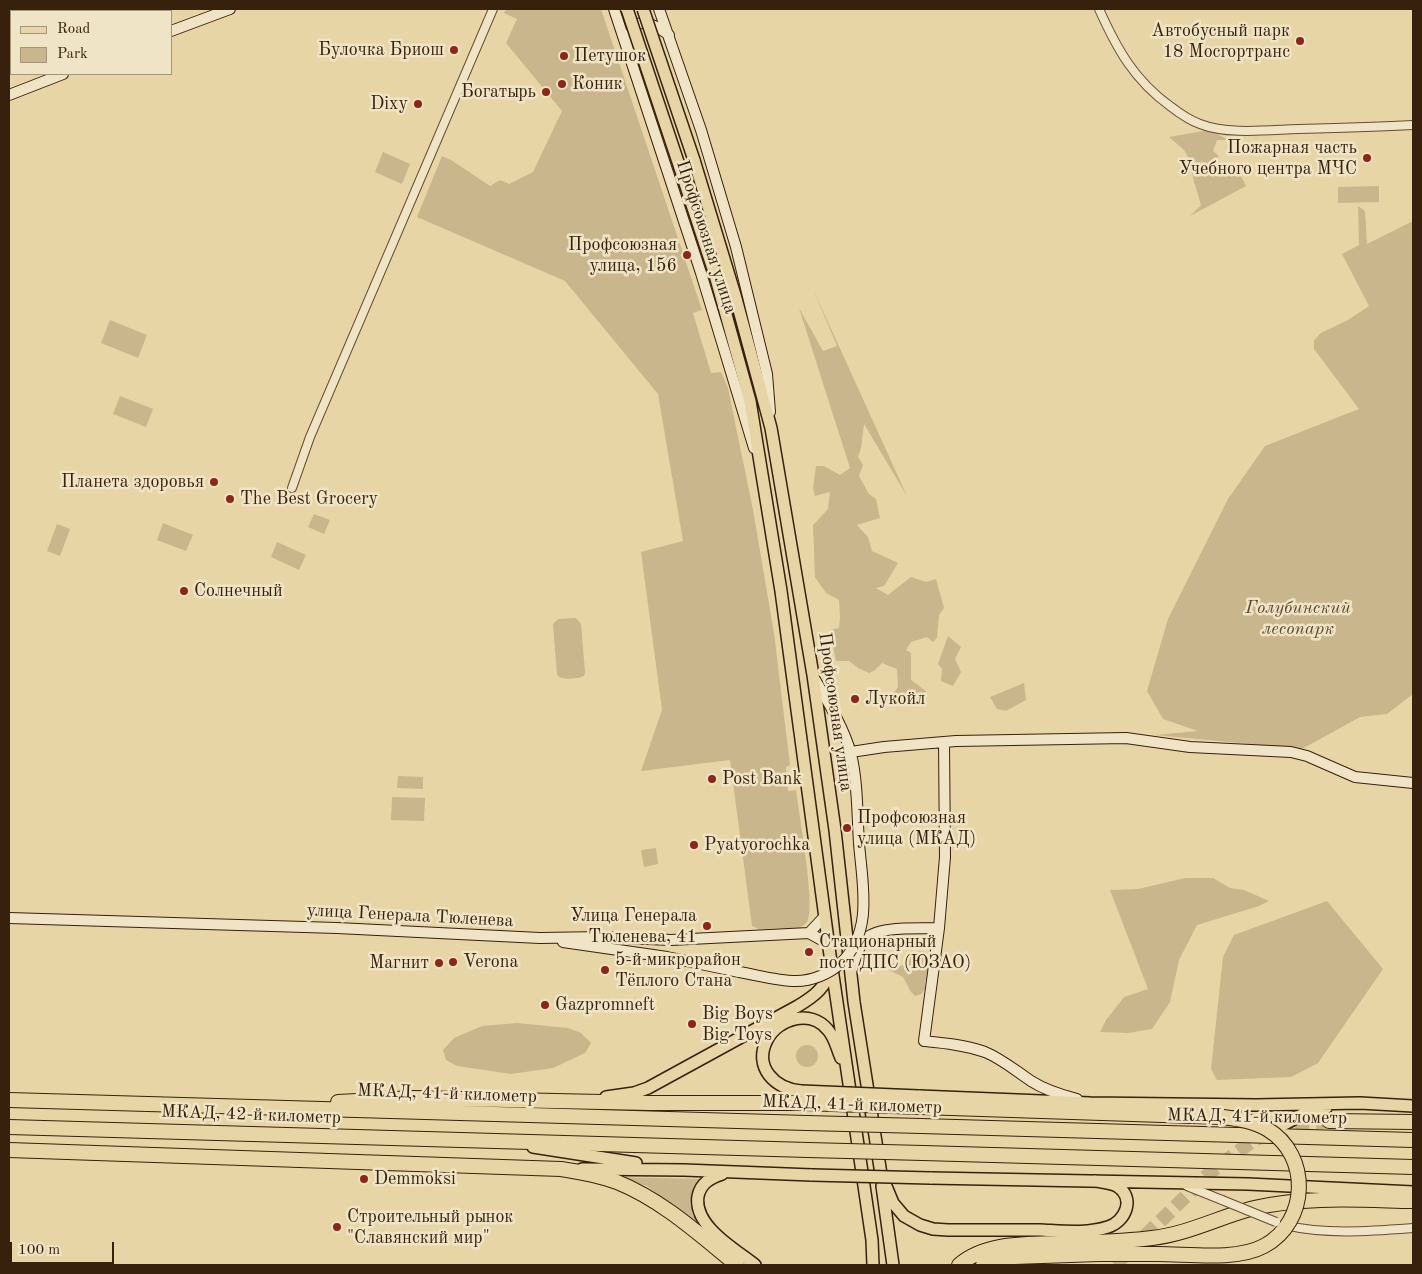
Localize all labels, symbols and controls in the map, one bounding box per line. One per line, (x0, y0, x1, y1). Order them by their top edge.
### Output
legend (10, 10, 172, 75)
place label: Автобусный парк 18 Мосгортранс (1151, 20, 1290, 62)
text: Road (57, 22, 90, 37)
marker: Автобусный парк 18 Мосгортранс (1294, 35, 1306, 47)
place label: Булочка Бриош (318, 39, 444, 61)
marker: Булочка Бриош (448, 44, 460, 56)
place label: Петушок (574, 45, 646, 67)
text: Park (57, 47, 88, 62)
marker: Петушок (558, 50, 570, 62)
place label: Коник (572, 73, 623, 95)
marker: Коник (556, 78, 568, 90)
place label: Богатырь (461, 81, 536, 103)
marker: Богатырь (540, 86, 552, 98)
place label: Dixy (370, 93, 408, 115)
marker: Dixy (412, 98, 424, 110)
place label: Пожарная часть Учебного центра МЧС (1179, 137, 1357, 180)
marker: Пожарная часть Учебного центра МЧС (1361, 152, 1373, 164)
street label: Профсоюзная улица (671, 158, 741, 316)
place label: Профсоюзная улица, 156 (568, 234, 677, 276)
marker: Профсоюзная улица, 156 (681, 249, 693, 261)
place label: Планета здоровья (61, 471, 204, 493)
marker: Планета здоровья (208, 476, 220, 488)
place label: The Best Grocery (240, 488, 378, 510)
marker: The Best Grocery (224, 493, 236, 505)
place label: Солнечный (194, 580, 283, 602)
marker: Солнечный (178, 585, 190, 597)
park label: Голубинский лесопарк (1245, 597, 1351, 640)
street label: Профсоюзная улица (813, 631, 857, 793)
place label: Лукойл (865, 688, 925, 710)
marker: Лукойл (849, 693, 861, 705)
place label: Post Bank (722, 768, 802, 790)
marker: Post Bank (706, 773, 718, 785)
place label: Профсоюзная улица (МКАД) (857, 807, 976, 850)
marker: Профсоюзная улица (МКАД) (841, 822, 853, 834)
place label: Pyatyorochka (704, 834, 810, 856)
marker: Pyatyorochka (688, 839, 700, 851)
street label: улица Генерала Тюленева (306, 900, 514, 932)
place label: Улица Генерала Тюленева, 41 (570, 905, 697, 948)
marker: Улица Генерала Тюленева, 41 (701, 920, 713, 932)
place label: Стационарный пост ДПС (ЮЗАО) (819, 931, 971, 974)
marker: Стационарный пост ДПС (ЮЗАО) (803, 946, 815, 958)
place label: 5-й микрорайон Тёплого Стана (615, 949, 741, 992)
place label: Verona (463, 951, 518, 973)
place label: Магнит (369, 952, 429, 974)
marker: Verona (447, 956, 459, 968)
marker: Магнит (433, 957, 445, 969)
marker: 5-й микрорайон Тёплого Стана (599, 964, 611, 976)
place label: Gazpromneft (555, 994, 655, 1016)
marker: Gazpromneft (539, 999, 551, 1011)
place label: Big Boys Big Toys (702, 1003, 773, 1046)
marker: Big Boys Big Toys (686, 1018, 698, 1030)
street label: МКАД, 41-й километр (357, 1080, 537, 1108)
street label: МКАД, 41-й километр (762, 1091, 942, 1119)
street label: МКАД, 42-й километр (161, 1101, 341, 1129)
street label: МКАД, 41-й километр (1167, 1105, 1347, 1129)
place label: Demmoksi (374, 1168, 456, 1190)
marker: Demmoksi (358, 1173, 370, 1185)
place label: Строительный рынок "Славянский мир" (347, 1206, 513, 1248)
marker: Строительный рынок "Славянский мир" (331, 1221, 343, 1233)
scale bar (12, 1232, 116, 1264)
text: 100 m (18, 1243, 60, 1258)

